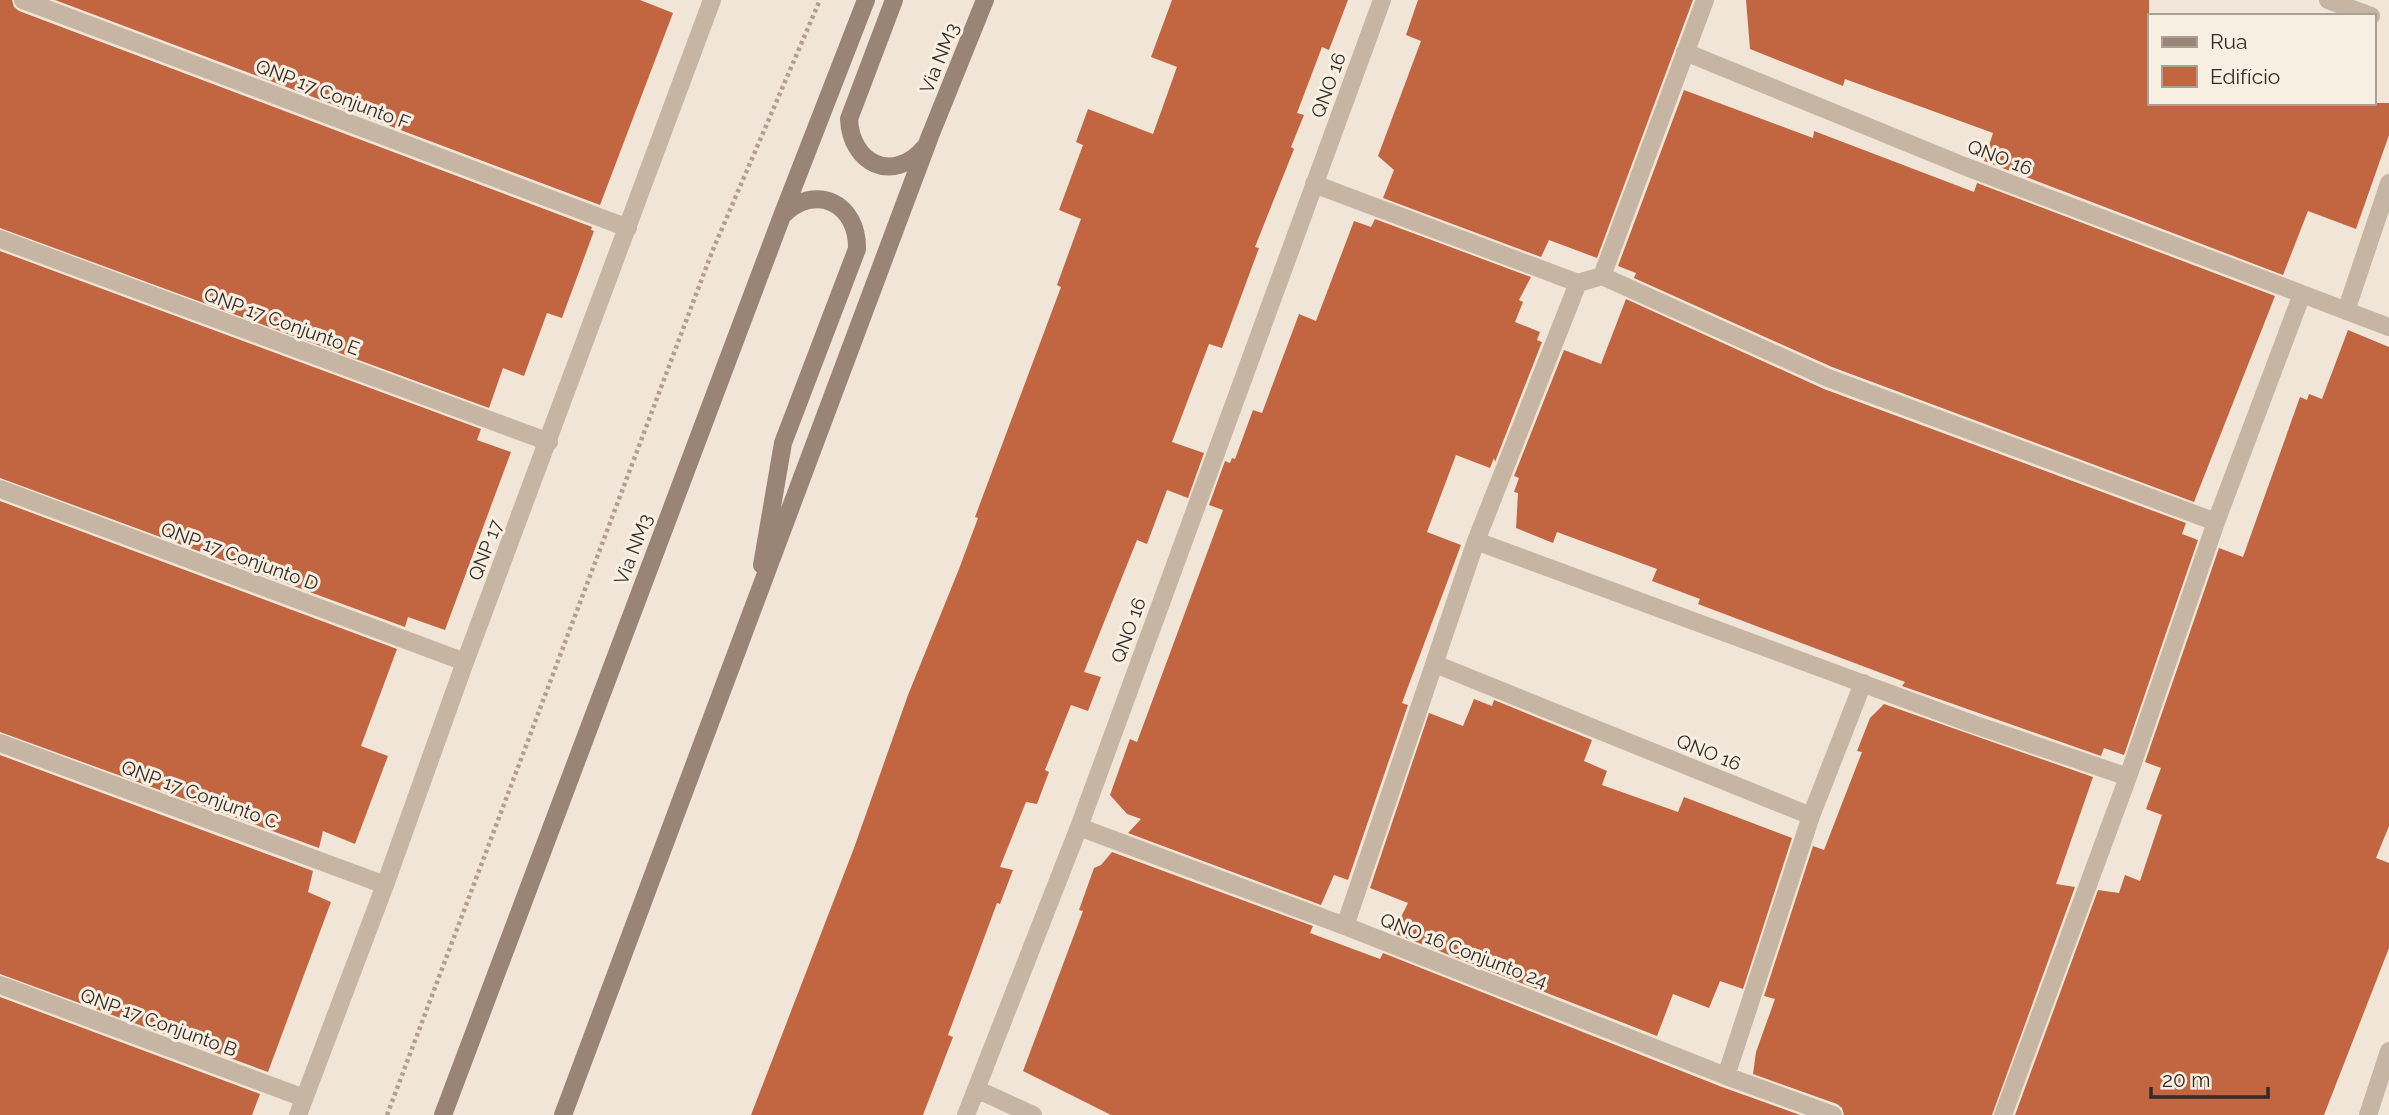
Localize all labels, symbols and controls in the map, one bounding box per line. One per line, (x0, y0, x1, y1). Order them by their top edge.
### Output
legend (2148, 14, 2375, 105)
street label: Via NM3 (915, 20, 963, 96)
text: Rua (2210, 29, 2247, 54)
street label: QNO 16 (1306, 49, 1350, 121)
street label: QNP 17 Conjunto F (253, 54, 413, 134)
text: Edifício (2210, 64, 2280, 89)
street label: QNO 16 (1964, 135, 2036, 179)
street label: QNP 17 Conjunto E (201, 283, 363, 359)
street label: Via NM3 (610, 511, 656, 587)
street label: QNP 17 Conjunto D (158, 517, 322, 595)
street label: QNP 17 (463, 517, 507, 583)
street label: QNO 16 (1106, 594, 1150, 666)
street label: QNO 16 (1674, 729, 1744, 775)
street label: QNP 17 Conjunto C (119, 755, 281, 833)
street label: QNO 16 Conjunto 24 (1377, 908, 1551, 992)
street label: QNP 17 Conjunto B (78, 983, 240, 1061)
scale bar (2151, 1056, 2268, 1100)
text: 20 m (2162, 1067, 2210, 1092)

